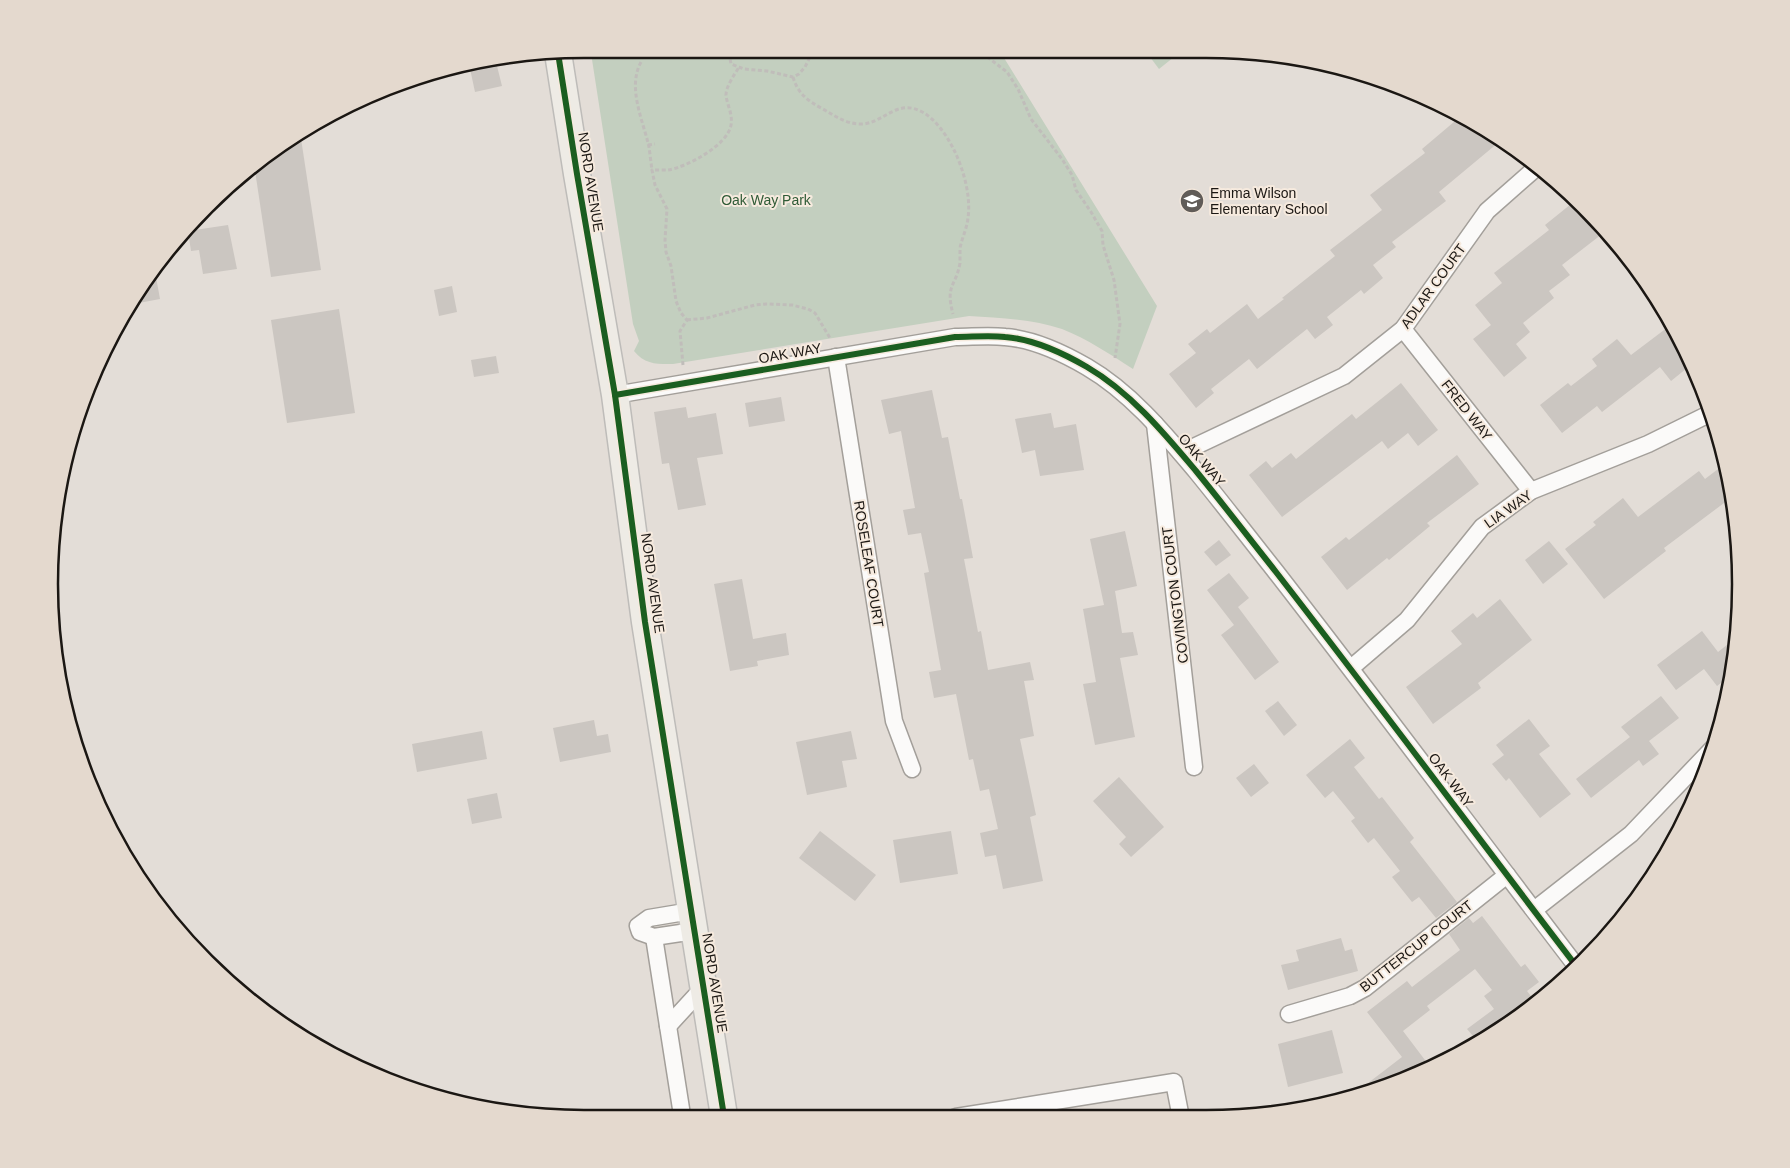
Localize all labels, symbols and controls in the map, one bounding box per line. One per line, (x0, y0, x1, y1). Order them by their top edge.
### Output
street label: NORD AVENUE (575, 131, 607, 233)
place label: Emma Wilson Elementary School (1210, 185, 1328, 217)
school or university icon: Emma Wilson Elementary School (1179, 188, 1205, 214)
park label: Oak Way Park (721, 192, 812, 208)
street label: ADLAR COURT (1397, 240, 1469, 331)
street label: OAK WAY (757, 339, 823, 366)
street label: FRED WAY (1438, 377, 1496, 444)
street label: OAK WAY (1175, 430, 1229, 490)
street label: LIA WAY (1481, 486, 1535, 531)
street label: ROSELEAF COURT (851, 499, 887, 629)
street label: COVINGTON COURT (1159, 525, 1191, 664)
street label: NORD AVENUE (638, 532, 668, 634)
street label: OAK WAY (1425, 750, 1477, 811)
street label: BUTTERCUP COURT (1356, 897, 1476, 995)
street label: NORD AVENUE (699, 932, 731, 1034)

